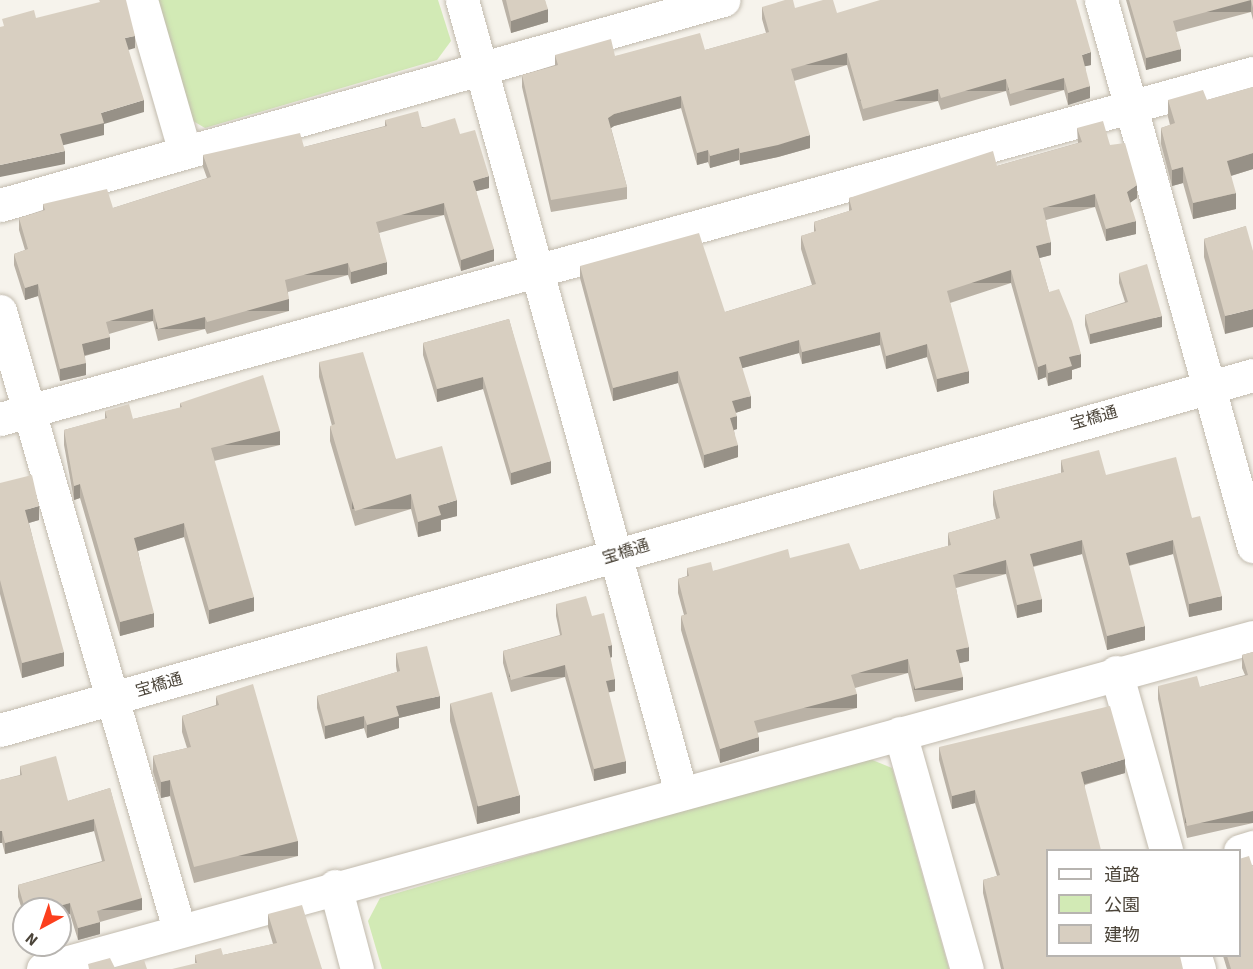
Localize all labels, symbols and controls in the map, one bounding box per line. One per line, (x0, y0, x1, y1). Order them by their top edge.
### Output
street label: 宝橋通 (1068, 402, 1120, 434)
street label: 宝橋通 (600, 536, 652, 568)
street label: 宝橋通 (133, 669, 185, 701)
legend (1046, 849, 1241, 957)
text: 道路 (1104, 863, 1140, 888)
text: 公園 (1104, 893, 1140, 918)
north arrow (12, 897, 72, 957)
text: 建物 (1104, 923, 1140, 948)
text: N (21, 927, 43, 951)

